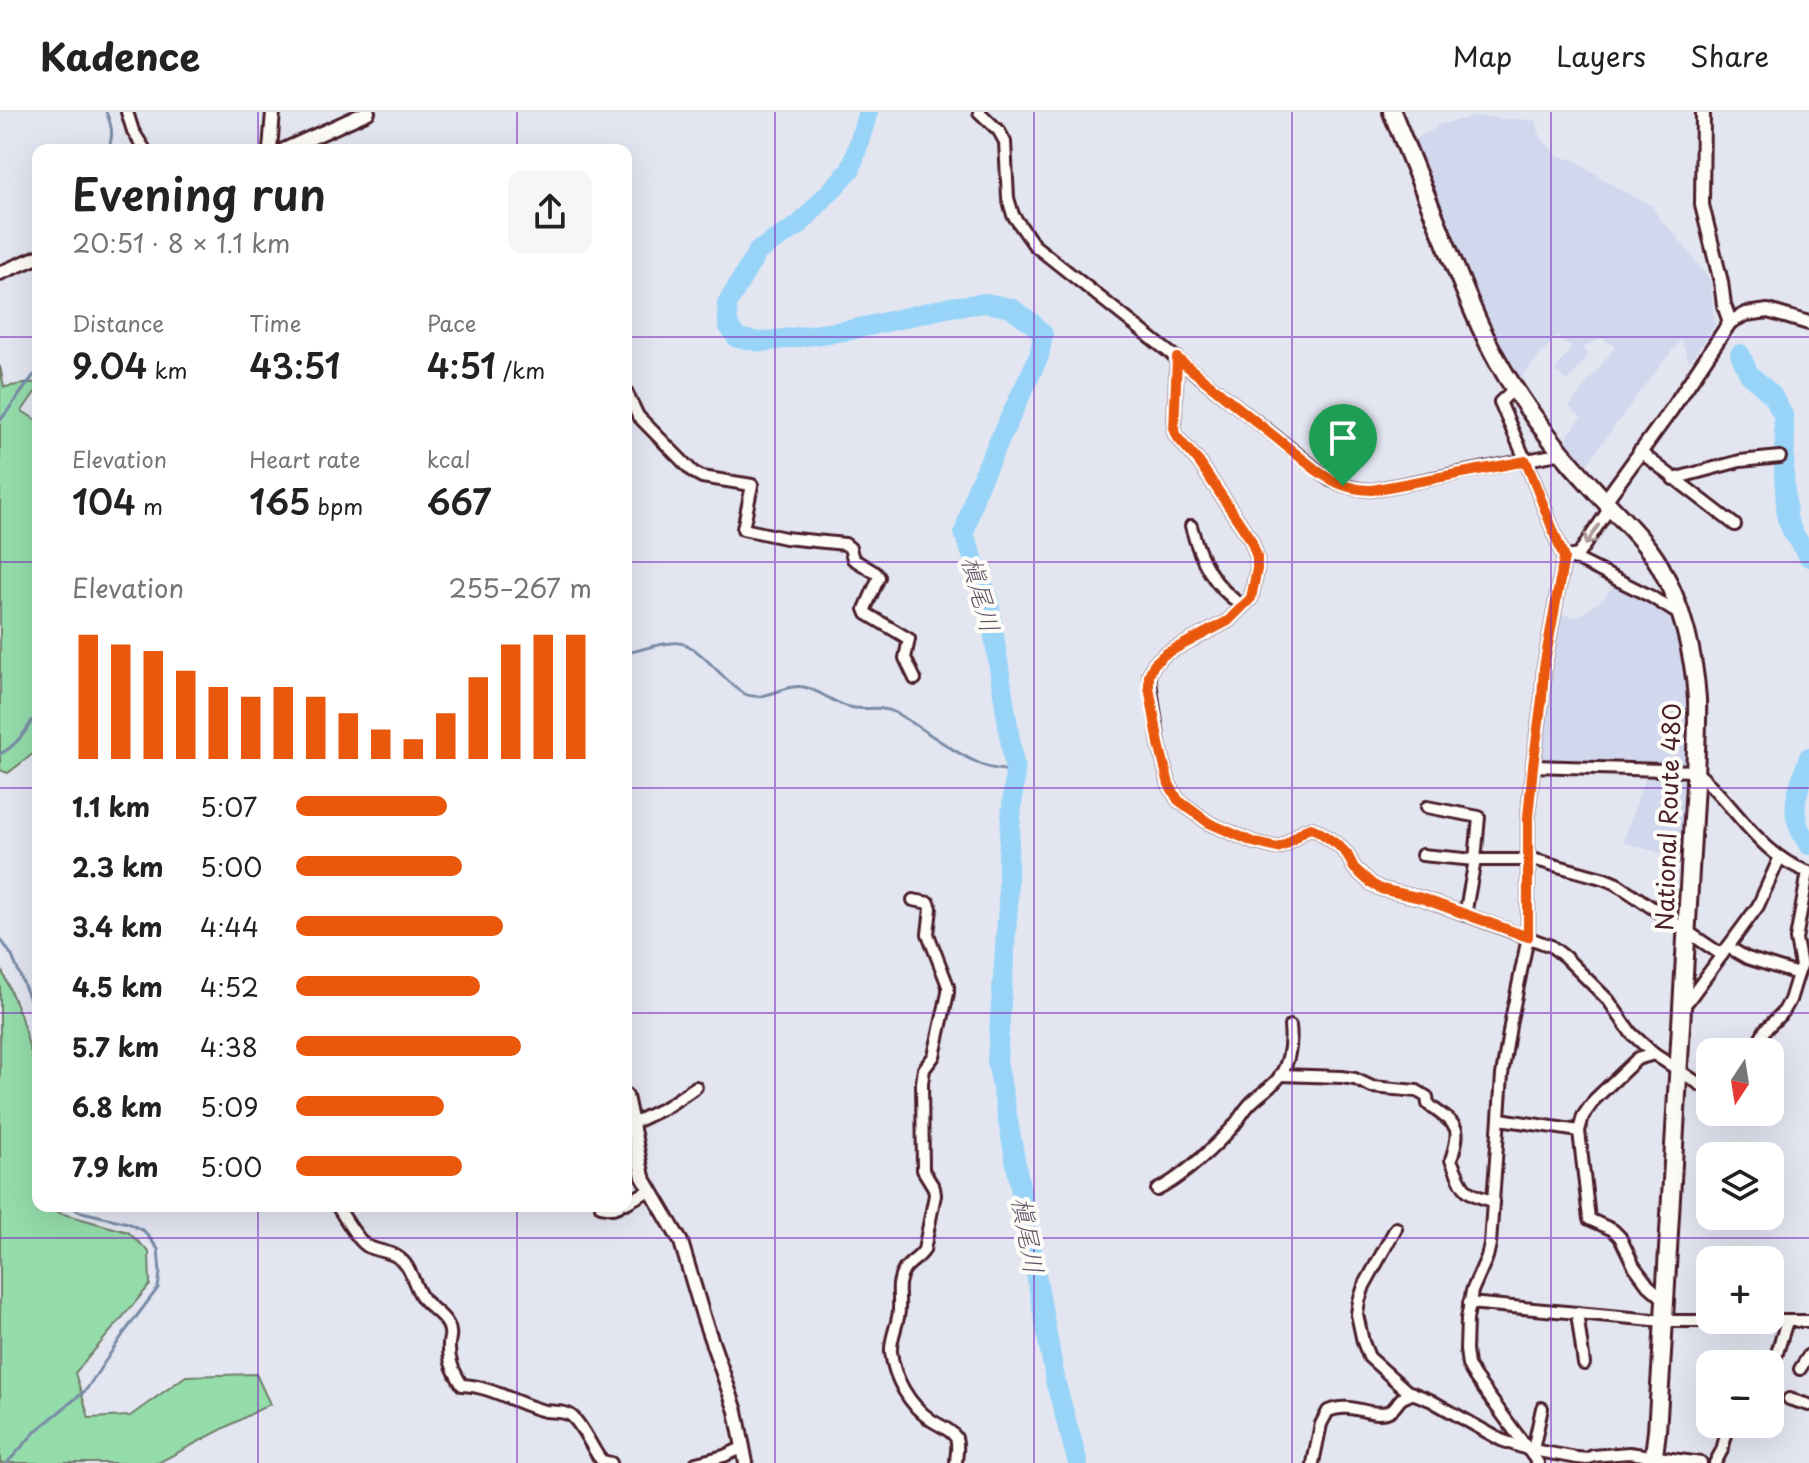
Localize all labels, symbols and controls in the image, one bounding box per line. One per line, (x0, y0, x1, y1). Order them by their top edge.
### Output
text: Kadence (40, 27, 200, 84)
text: Map (1452, 34, 1512, 77)
text: Layers (1556, 34, 1646, 77)
text: Share (1690, 34, 1769, 77)
text: Evening run (72, 160, 326, 226)
button: share (508, 170, 592, 254)
text: 20:51 · 8 × 1.1 km (72, 223, 290, 262)
text: Distance (72, 306, 164, 339)
text: Time (249, 306, 301, 339)
text: Pace (427, 306, 476, 339)
text: 9.04 (72, 339, 147, 391)
text: 43:51 (249, 339, 340, 391)
text: 4:51 (427, 339, 496, 391)
text: km (147, 353, 188, 386)
text: /km (496, 353, 545, 386)
pin (1309, 404, 1377, 486)
icon: arrive (1321, 416, 1365, 460)
text: Elevation (72, 442, 167, 475)
text: Heart rate (249, 442, 360, 475)
text: kcal (427, 442, 471, 475)
text: 104 (72, 475, 136, 527)
text: 165 (249, 475, 311, 527)
text: 667 (427, 475, 491, 527)
text: m (136, 489, 163, 522)
text: bpm (311, 489, 363, 522)
one-way arrow (1583, 523, 1600, 545)
water label: 槇尾川 (953, 551, 1011, 637)
text: Elevation (72, 568, 184, 607)
text: 255–267 m (448, 568, 592, 607)
street label: National Route 480 (1645, 703, 1689, 931)
text: 1.1 km (72, 787, 150, 826)
text: 5:07 (200, 787, 257, 826)
text: 2.3 km (72, 847, 164, 886)
text: 5:00 (200, 847, 262, 886)
text: 3.4 km (72, 907, 163, 946)
text: 4:44 (200, 907, 259, 946)
text: 4.5 km (72, 967, 163, 1006)
text: 4:52 (200, 967, 259, 1006)
text: 5.7 km (72, 1027, 159, 1066)
text: 4:38 (200, 1027, 258, 1066)
north arrow (1696, 1038, 1784, 1126)
map controls (1696, 1038, 1784, 1438)
text: 6.8 km (72, 1087, 162, 1126)
text: 5:09 (200, 1087, 258, 1126)
button: layers (1696, 1142, 1784, 1230)
text: 7.9 km (72, 1147, 159, 1186)
text: 5:00 (200, 1147, 262, 1186)
water label: 槇尾川 (1003, 1193, 1055, 1277)
button: + (1696, 1246, 1784, 1334)
button: − (1696, 1350, 1784, 1438)

